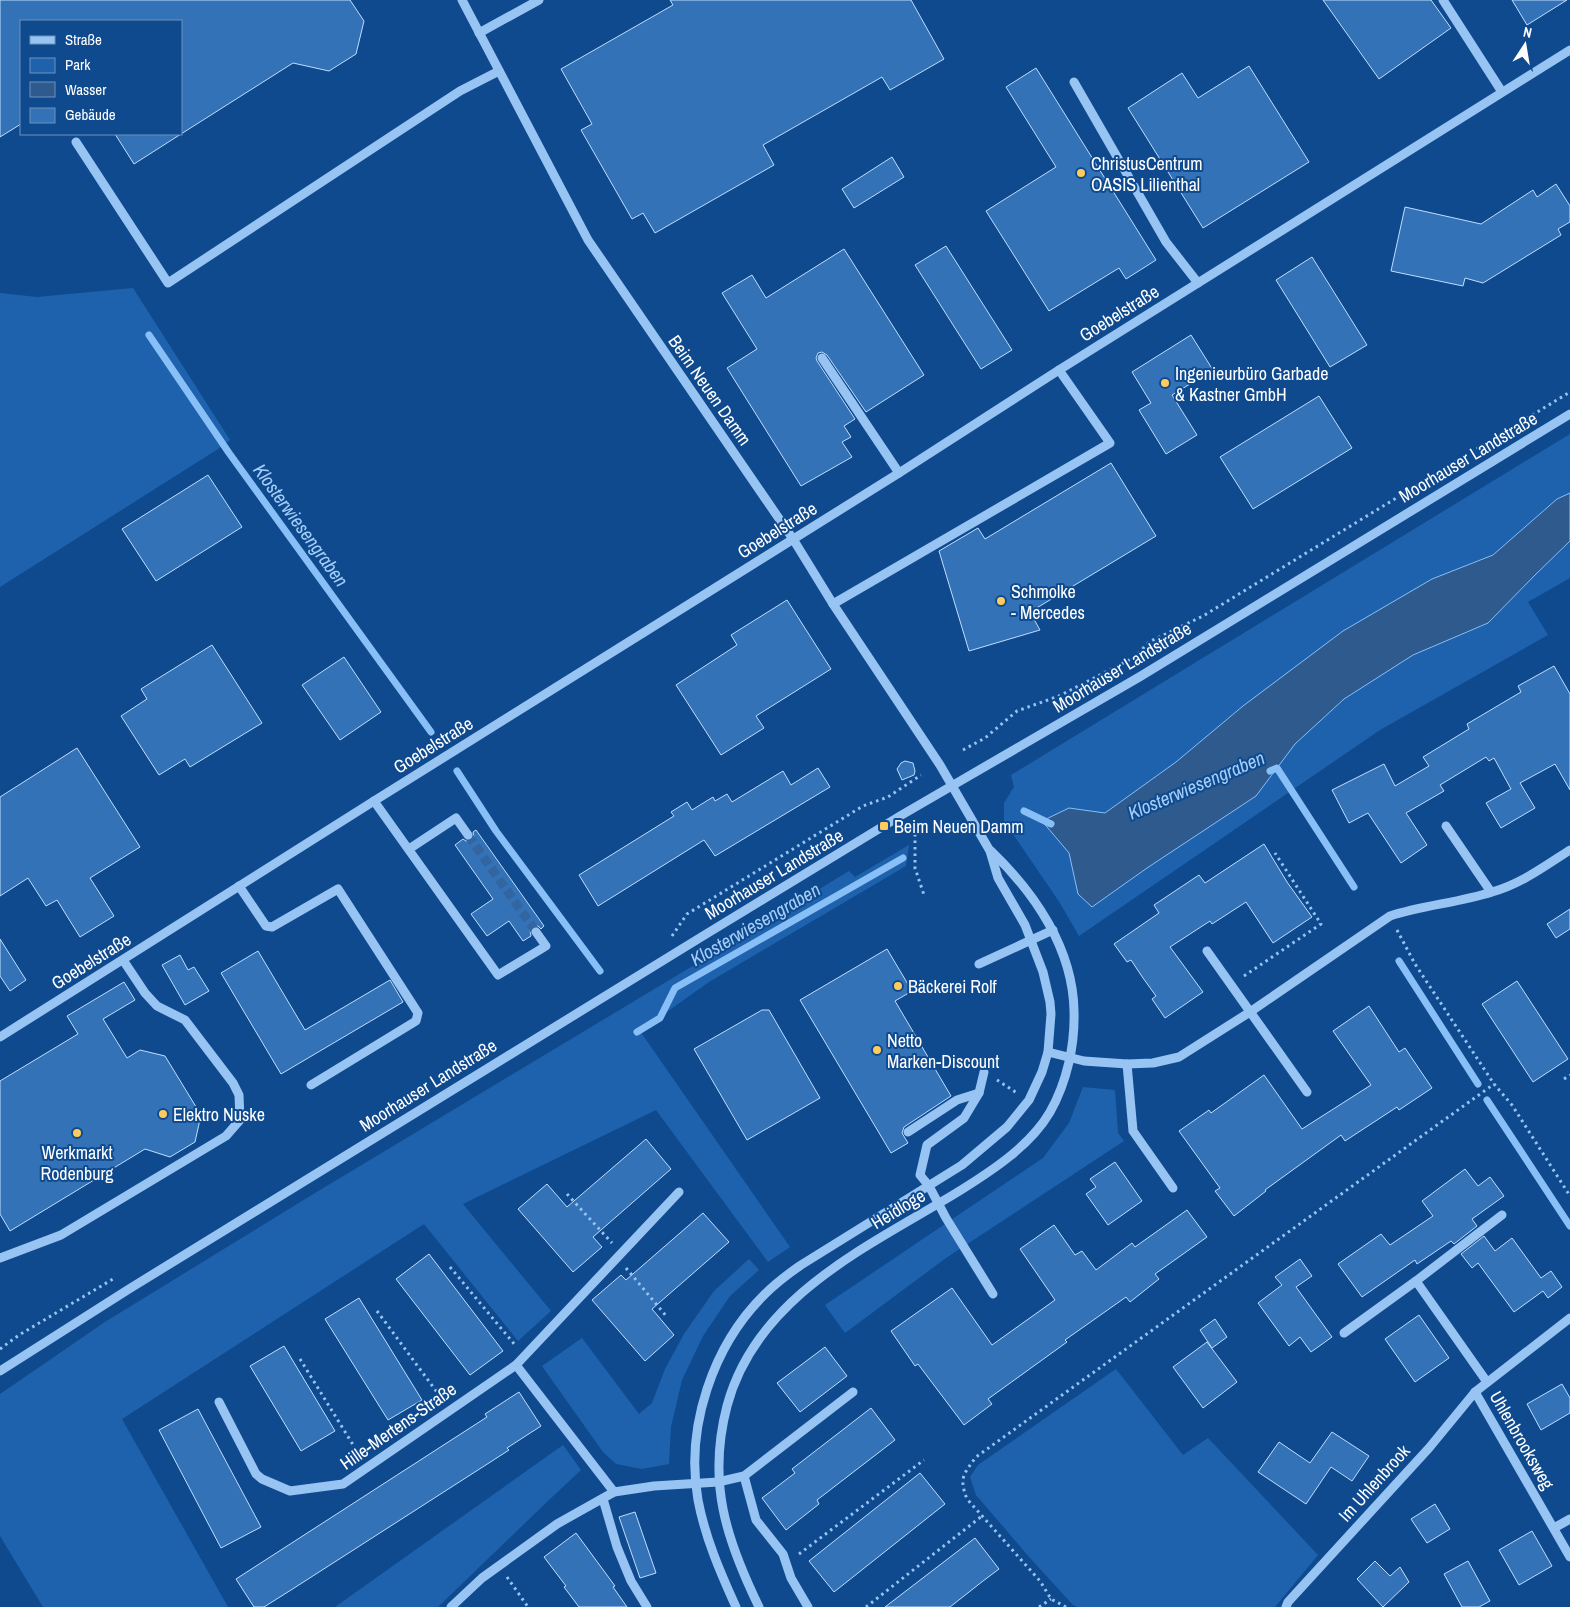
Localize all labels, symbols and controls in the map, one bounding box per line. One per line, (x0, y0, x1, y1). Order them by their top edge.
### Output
legend (20, 20, 182, 135)
north arrow (1500, 20, 1550, 70)
text: N (1522, 23, 1534, 42)
text: Straße (65, 29, 102, 50)
text: Park (65, 54, 91, 75)
text: Wasser (65, 79, 106, 100)
text: Gebäude (65, 104, 116, 125)
place label: ChristusCentrum OASIS Lilienthal (1091, 151, 1203, 197)
marker: ChristusCentrum OASIS Lilienthal (1075, 167, 1087, 179)
street label: Goebelstraße (1074, 279, 1164, 347)
street label: Beim Neuen Damm (663, 330, 757, 450)
place label: Ingenieurbüro Garbade & Kastner GmbH (1175, 361, 1328, 407)
marker: Ingenieurbüro Garbade & Kastner GmbH (1159, 377, 1171, 389)
street label: Moorhauser Landstraße (1394, 406, 1542, 508)
water label: Klosterwiesengraben (247, 458, 355, 592)
street label: Goebelstraße (732, 496, 822, 564)
place label: Schmolke - Mercedes (1011, 579, 1085, 625)
marker: Schmolke - Mercedes (995, 595, 1007, 607)
street label: Moorhauser Landstraße (1048, 616, 1196, 718)
street label: Goebelstraße (388, 711, 478, 779)
water label: Klosterwiesengraben (1124, 744, 1268, 826)
place label: Beim Neuen Damm (894, 814, 1024, 839)
marker: Beim Neuen Damm (878, 820, 890, 832)
street label: Moorhauser Landstraße (700, 823, 848, 925)
water label: Klosterwiesengraben (685, 876, 825, 972)
street label: Goebelstraße (46, 927, 136, 995)
place label: Bäckerei Rolf (908, 974, 997, 999)
marker: Bäckerei Rolf (892, 980, 904, 992)
place label: Netto Marken-Discount (887, 1028, 999, 1074)
street label: Moorhauser Landstraße (355, 1033, 501, 1137)
marker: Netto Marken-Discount (871, 1044, 883, 1056)
place label: Elektro Nuske (173, 1102, 265, 1127)
marker: Elektro Nuske (157, 1108, 169, 1120)
marker: Werkmarkt Rodenburg (71, 1127, 83, 1139)
place label: Werkmarkt Rodenburg (40, 1140, 114, 1186)
street label: Heidloge (866, 1183, 930, 1235)
street label: Hille-Mertens-Straße (335, 1376, 461, 1476)
street label: Uhlenbrooksweg (1484, 1386, 1561, 1495)
street label: Im Uhlenbrook (1333, 1439, 1416, 1527)

